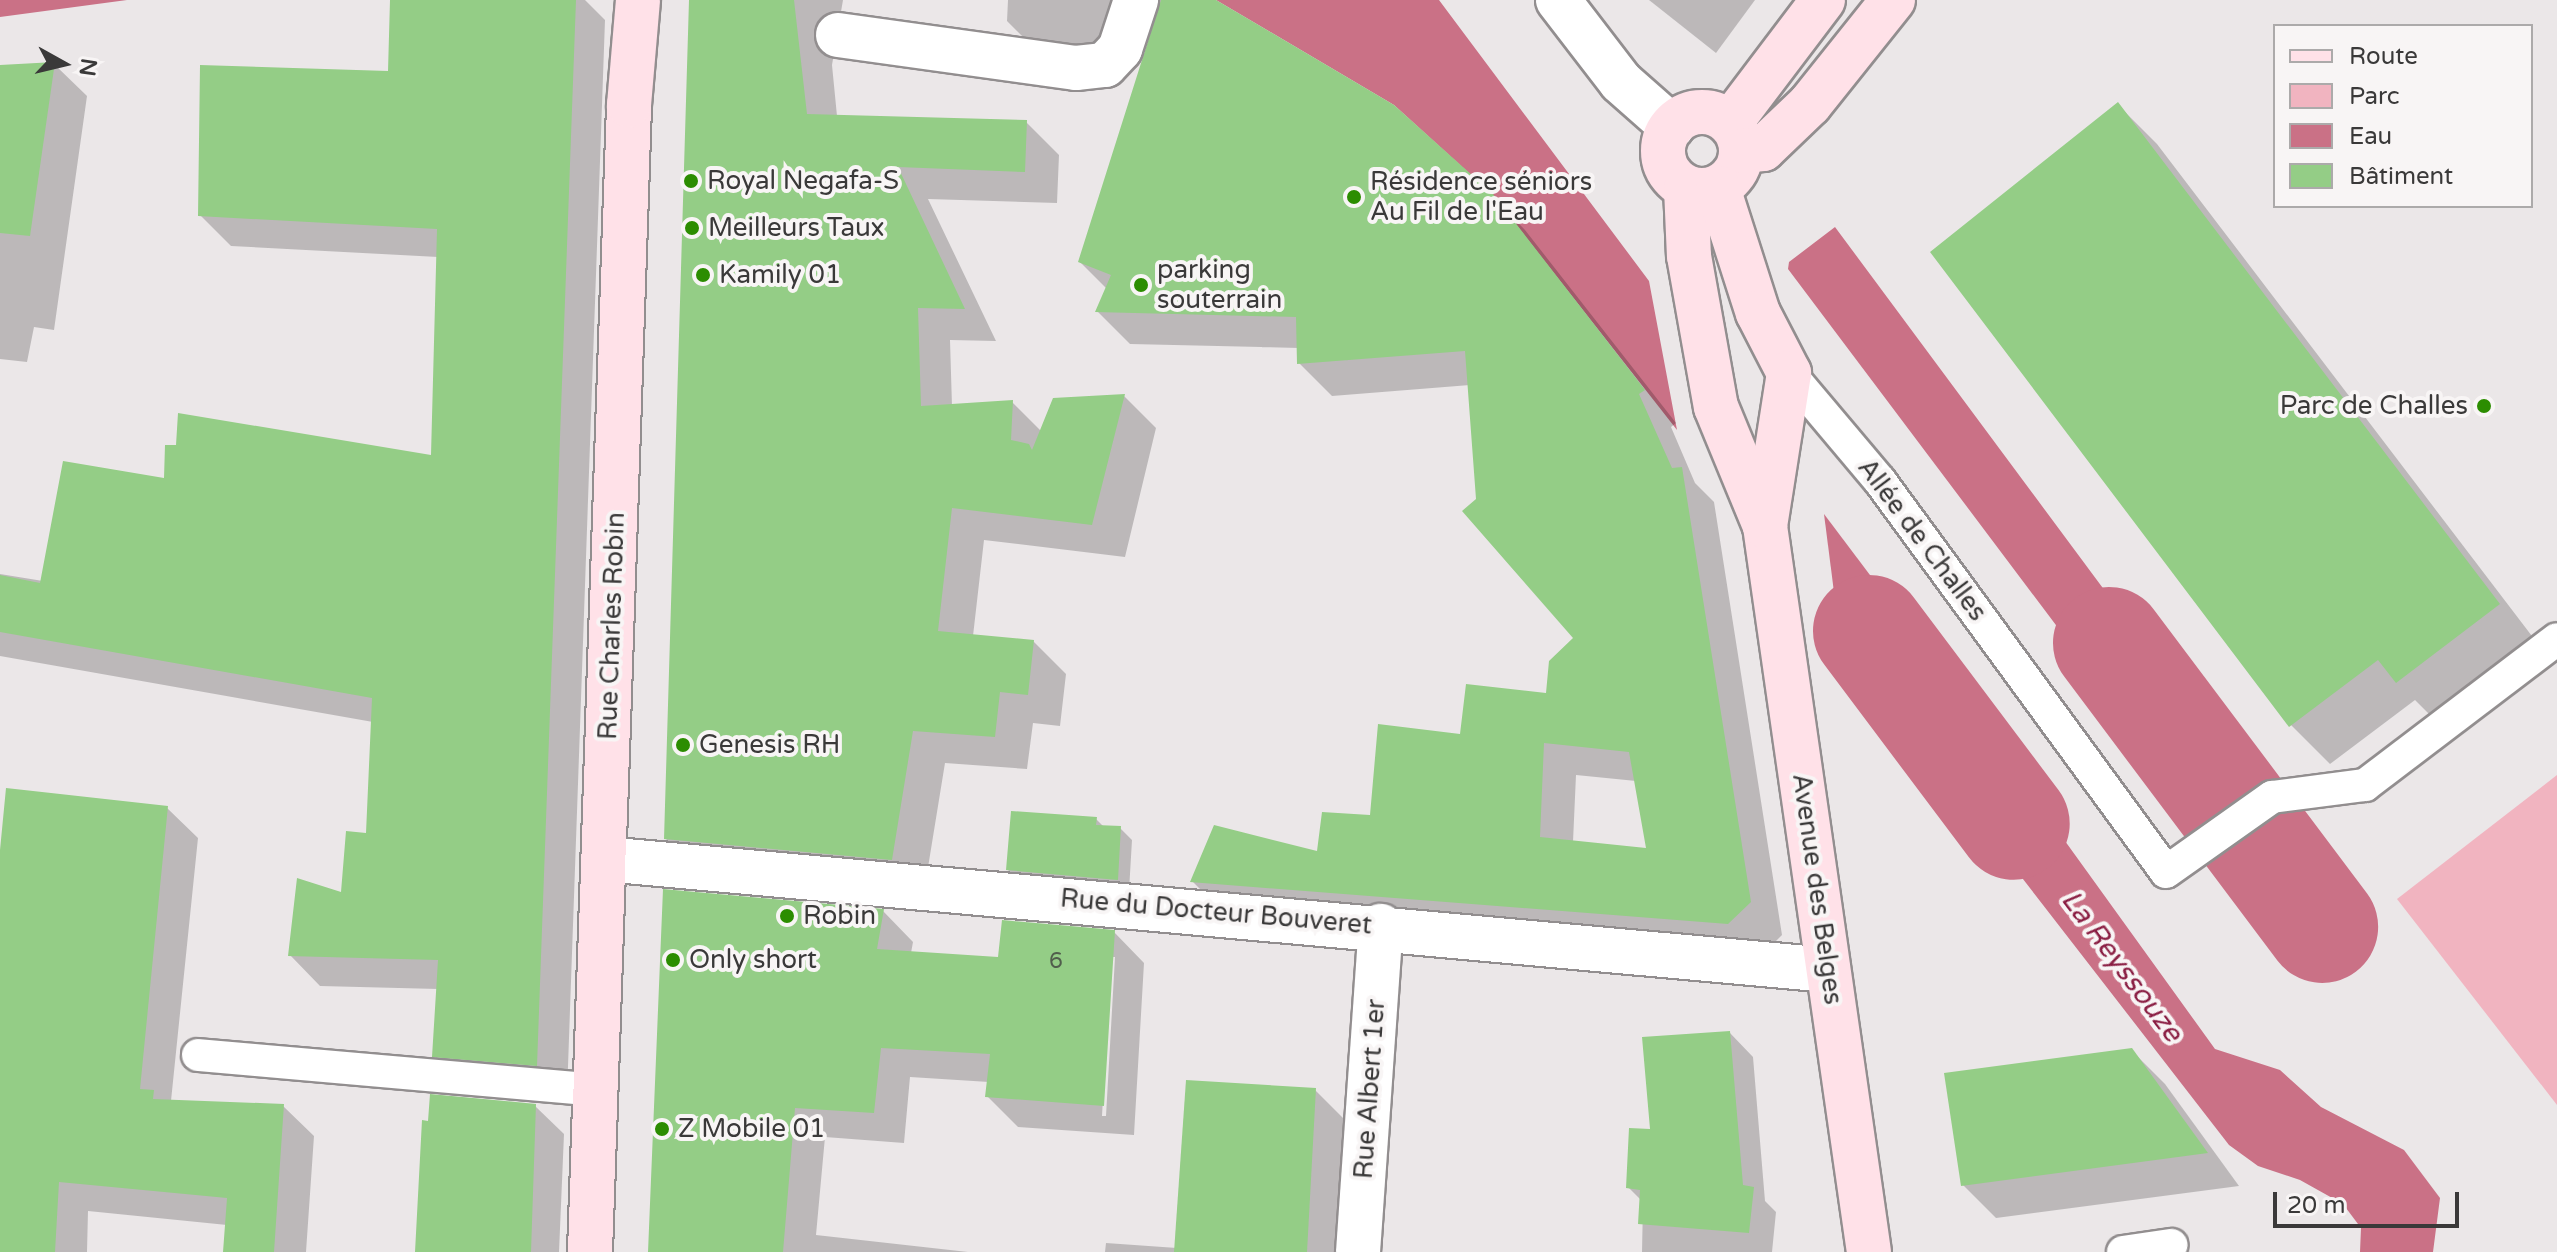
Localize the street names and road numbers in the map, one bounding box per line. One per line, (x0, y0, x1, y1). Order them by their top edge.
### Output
street label: Allée de Challes (1851, 453, 1993, 627)
street label: Rue Charles Robin (592, 512, 632, 740)
street label: Avenue des Belges (1785, 772, 1849, 1006)
street label: Rue du Docteur Bouveret (1059, 883, 1373, 941)
street label: Rue Albert 1er (1348, 998, 1392, 1180)

